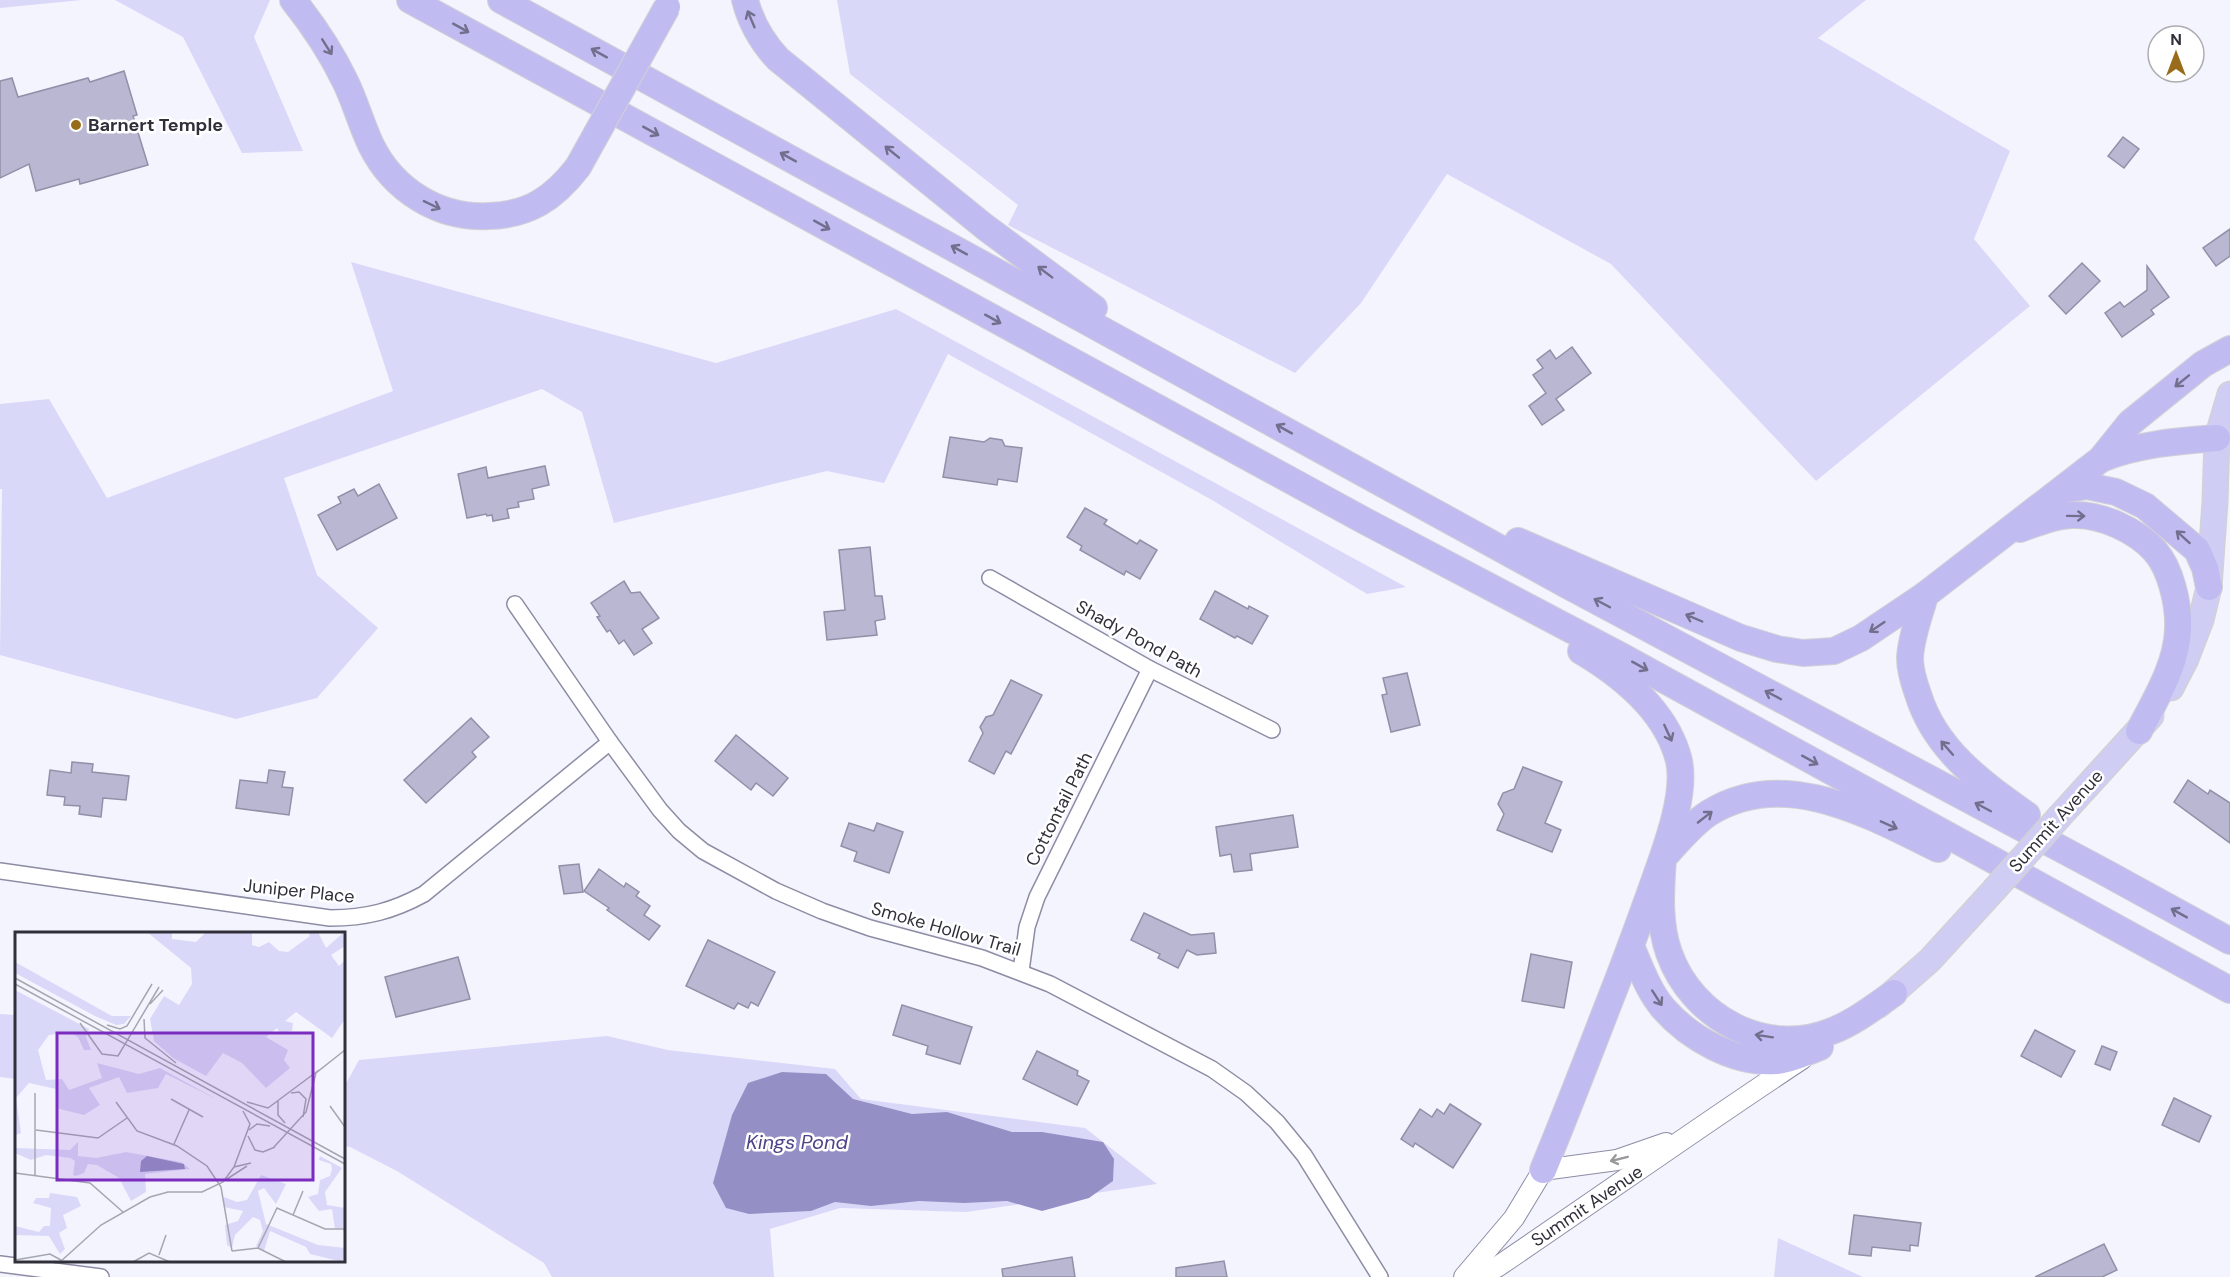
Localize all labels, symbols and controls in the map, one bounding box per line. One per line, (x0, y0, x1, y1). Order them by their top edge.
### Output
one-way arrow (745, 10, 756, 29)
one-way arrow (452, 23, 470, 34)
north arrow (2146, 24, 2206, 84)
text: N (2170, 29, 2182, 50)
one-way arrow (321, 39, 334, 56)
one-way arrow (591, 47, 608, 59)
place label: Barnert Temple (88, 113, 223, 137)
marker: Barnert Temple (69, 118, 83, 132)
one-way arrow (642, 125, 659, 137)
one-way arrow (884, 145, 900, 158)
one-way arrow (780, 151, 798, 162)
one-way arrow (423, 200, 441, 212)
one-way arrow (813, 219, 830, 231)
one-way arrow (951, 244, 968, 256)
one-way arrow (1037, 266, 1053, 279)
one-way arrow (984, 313, 1001, 325)
one-way arrow (2174, 374, 2190, 387)
one-way arrow (1276, 423, 1293, 435)
one-way arrow (2066, 510, 2085, 522)
one-way arrow (2175, 530, 2190, 544)
street label: Shady Pond Path (1072, 594, 1206, 684)
one-way arrow (1593, 597, 1611, 608)
one-way arrow (1685, 612, 1704, 623)
one-way arrow (1869, 622, 1886, 634)
one-way arrow (1630, 661, 1648, 672)
one-way arrow (1765, 689, 1783, 700)
one-way arrow (1662, 724, 1674, 742)
one-way arrow (1940, 741, 1954, 756)
street label: Cottontail Path (1020, 748, 1098, 870)
one-way arrow (1801, 755, 1819, 766)
street label: Summit Avenue (2004, 765, 2108, 877)
one-way arrow (1974, 801, 1992, 812)
one-way arrow (1697, 811, 1713, 824)
one-way arrow (1879, 820, 1897, 831)
street label: Juniper Place (242, 873, 356, 909)
street label: Smoke Hollow Trail (869, 896, 1023, 962)
one-way arrow (2171, 907, 2188, 919)
inset map (15, 932, 345, 1262)
one-way arrow (1651, 990, 1663, 1006)
one-way arrow (1755, 1030, 1775, 1041)
water label: Kings Pond (746, 1129, 849, 1155)
one-way arrow (1610, 1153, 1629, 1165)
street label: Summit Avenue (1526, 1160, 1648, 1252)

